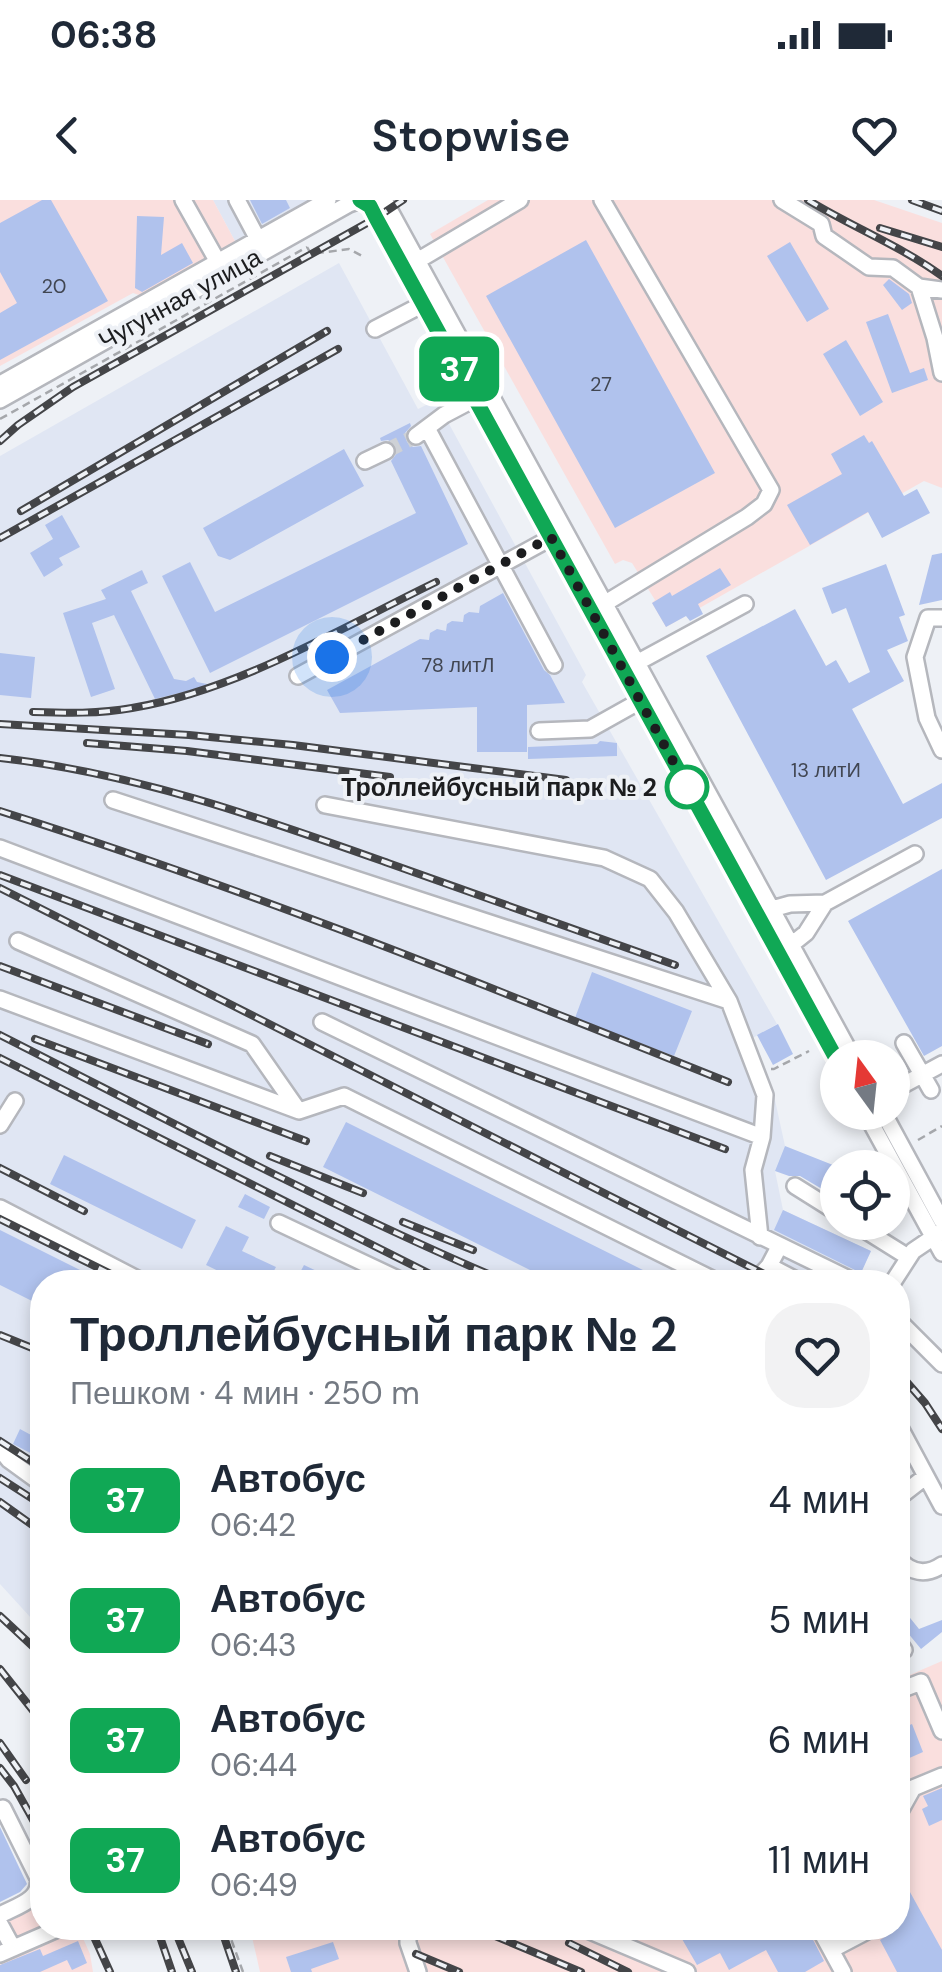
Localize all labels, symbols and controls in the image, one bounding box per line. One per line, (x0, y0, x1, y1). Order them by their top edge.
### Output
text: 06:38 (50, 10, 157, 60)
text: Stopwise (372, 106, 570, 165)
icon: back (40, 108, 95, 163)
icon: heart (847, 108, 902, 163)
street label: Чугунная улица (93, 241, 267, 357)
house number: 20 (42, 273, 67, 299)
line badge: 37 (414, 336, 504, 402)
text: 37 (439, 346, 479, 392)
house number: 27 (590, 371, 612, 397)
your location (307, 632, 357, 682)
house number: 78 литЛ (422, 652, 494, 678)
house number: 13 литИ (791, 757, 861, 783)
marker: Троллейбусный парк № 2 (666, 766, 708, 808)
place label: Троллейбусный парк № 2 (341, 771, 657, 804)
north arrow (820, 1040, 910, 1130)
map controls (820, 1040, 910, 1240)
button: locate (820, 1150, 910, 1240)
text: Троллейбусный парк № 2 (70, 1303, 678, 1366)
button: heart (765, 1303, 870, 1408)
text: Пешком · 4 мин · 250 m (70, 1372, 420, 1414)
text: Автобус (210, 1454, 366, 1504)
text: 4 мин (768, 1475, 870, 1525)
text: 37 (105, 1477, 145, 1523)
text: 06:42 (210, 1504, 296, 1546)
text: Автобус (210, 1574, 366, 1624)
text: 5 мин (768, 1595, 870, 1645)
text: 37 (105, 1597, 145, 1643)
text: 06:43 (210, 1624, 297, 1666)
text: Автобус (210, 1694, 366, 1744)
text: 6 мин (768, 1715, 870, 1765)
text: 37 (105, 1717, 145, 1763)
text: 06:44 (210, 1744, 297, 1786)
text: Автобус (210, 1814, 366, 1864)
text: 11 мин (768, 1835, 870, 1885)
text: 37 (105, 1837, 145, 1883)
text: 06:49 (210, 1864, 298, 1906)

